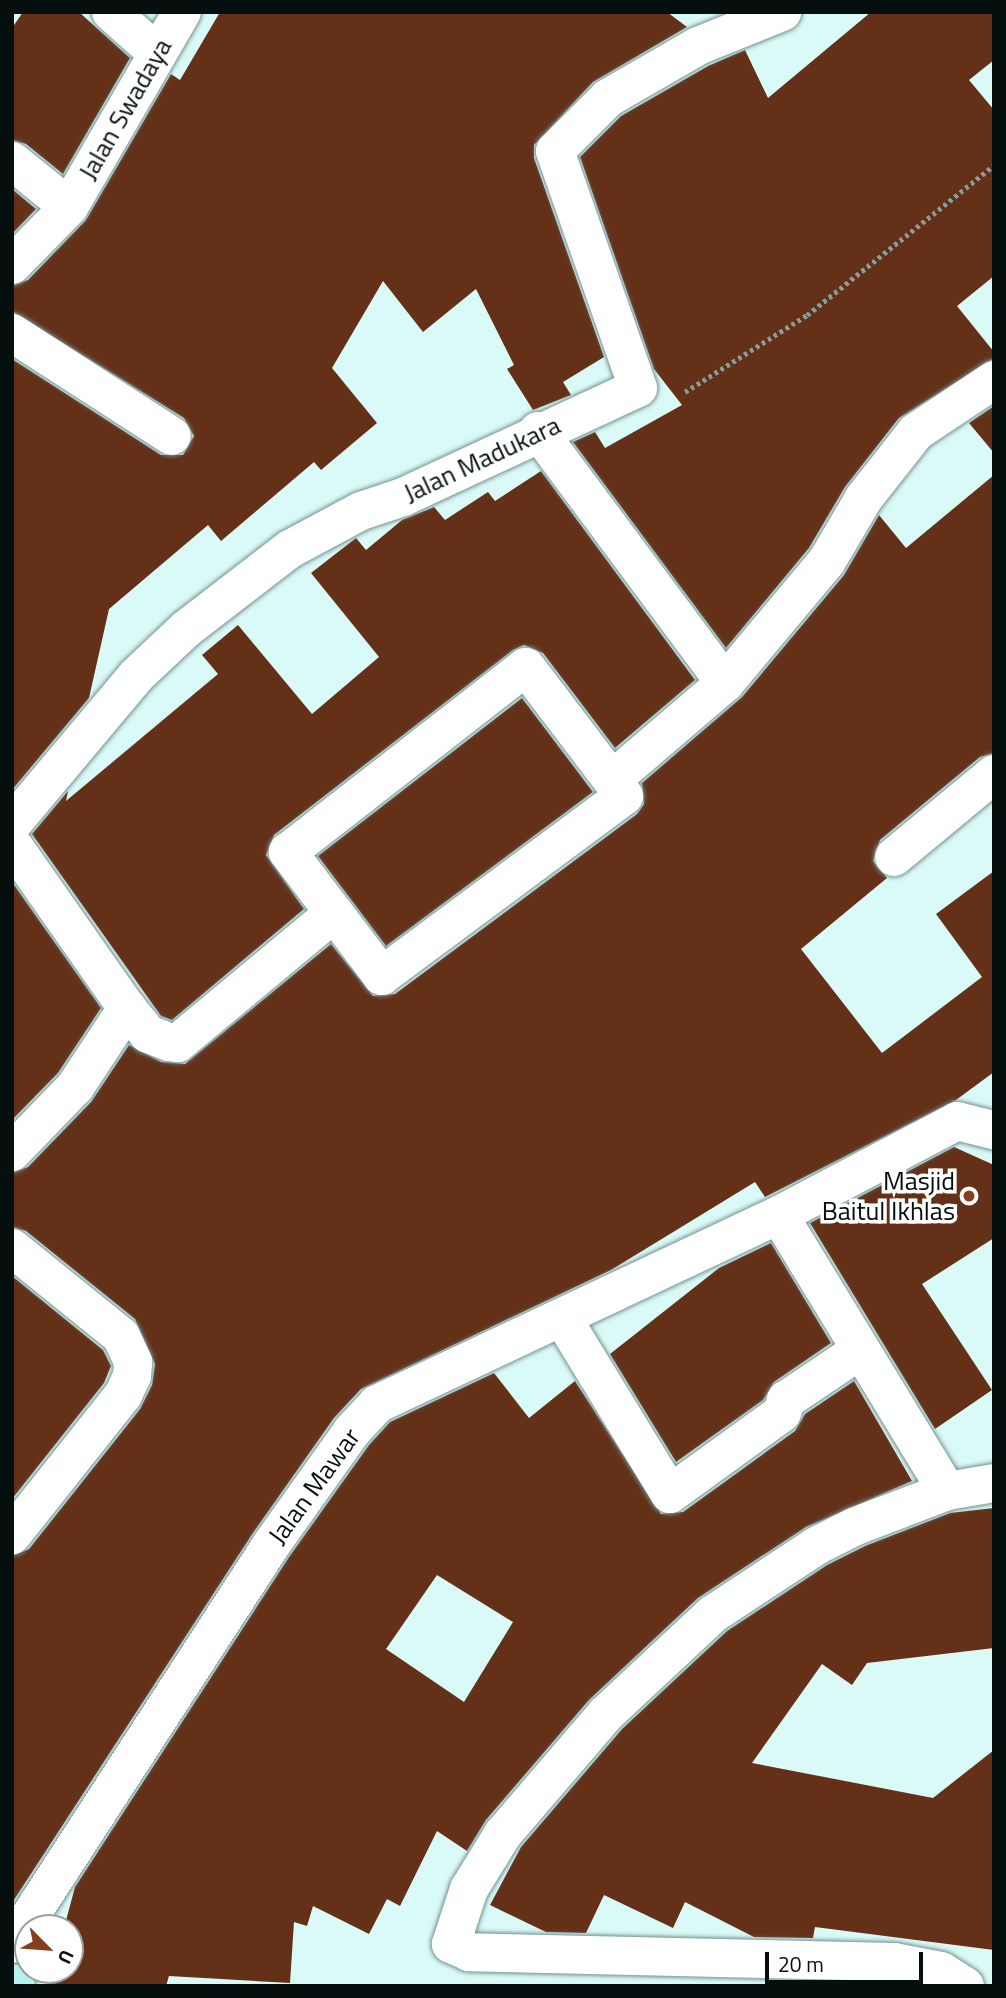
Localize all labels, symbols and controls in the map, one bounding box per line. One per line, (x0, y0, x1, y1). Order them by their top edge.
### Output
street label: Jalan Swadaya (72, 33, 178, 185)
street label: Jalan Madukara (399, 409, 565, 509)
place label: Masjid Baitul Ikhlas (822, 1165, 955, 1226)
marker: Masjid Baitul Ikhlas (961, 1188, 977, 1204)
street label: Jalan Mawar (261, 1422, 367, 1550)
north arrow (14, 1914, 84, 1984)
scale bar (768, 1938, 926, 1982)
text: U (51, 1945, 82, 1969)
text: 20 m (778, 1948, 824, 1980)

